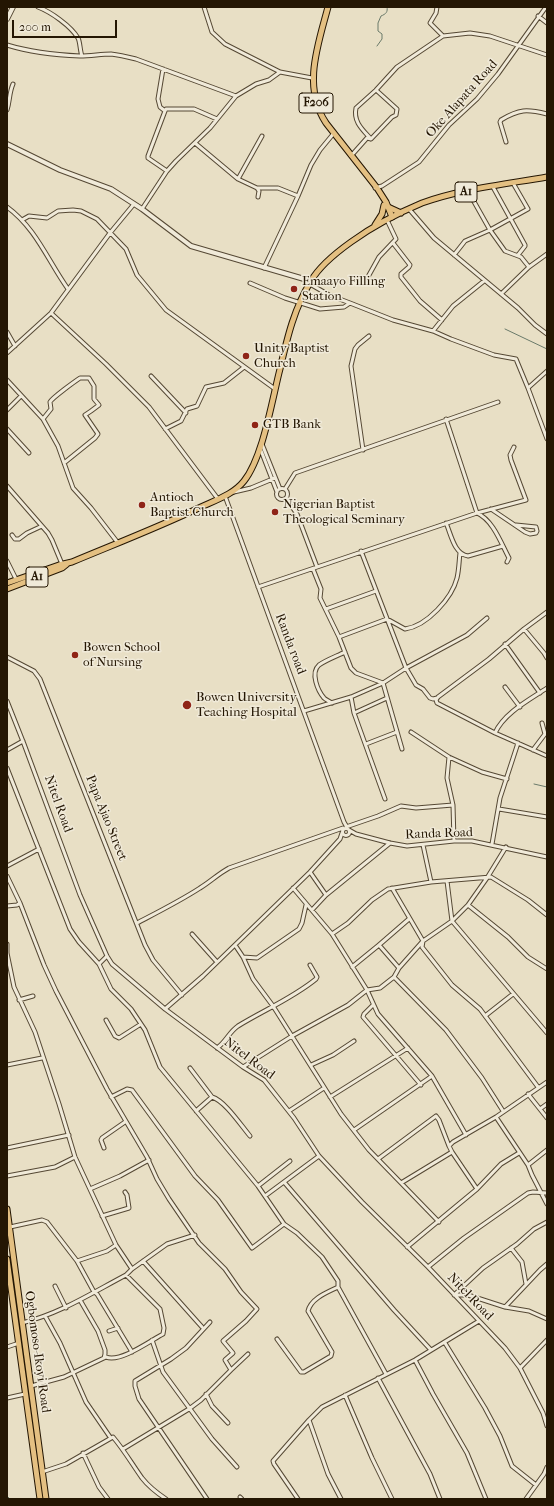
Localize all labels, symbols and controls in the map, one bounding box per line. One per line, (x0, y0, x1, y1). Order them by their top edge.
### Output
scale bar (14, 12, 119, 38)
text: 200 m (19, 20, 51, 34)
street label: Oke Alapata Road (423, 57, 501, 141)
road number: F206 (299, 93, 333, 113)
road number: A1 (455, 182, 477, 202)
place label: Emaayo Filling Station (302, 274, 385, 305)
marker: Emaayo Filling Station (289, 284, 299, 294)
place label: Unity Baptist Church (254, 341, 329, 372)
marker: Unity Baptist Church (241, 351, 251, 361)
place label: GTB Bank (263, 417, 321, 433)
marker: GTB Bank (250, 420, 260, 430)
place label: Antioch Baptist Church (150, 490, 234, 521)
place label: Nigerian Baptist Theological Seminary (283, 497, 405, 528)
marker: Antioch Baptist Church (137, 500, 147, 510)
marker: Nigerian Baptist Theological Seminary (270, 507, 280, 517)
road number: A1 (26, 567, 48, 587)
street label: Randa road (271, 611, 309, 677)
place label: Bowen School of Nursing (83, 640, 160, 671)
marker: Bowen School of Nursing (70, 650, 80, 660)
place label: Bowen University Teaching Hospital (196, 690, 297, 721)
marker: Bowen University Teaching Hospital (181, 699, 193, 711)
street label: Nitel Road (40, 773, 76, 835)
street label: Papa Ajao Street (82, 773, 130, 863)
street label: Randa Road (405, 825, 473, 843)
street label: Nitel Road (220, 1035, 278, 1083)
street label: Nitel Road (444, 1270, 496, 1324)
street label: Ogbomoso-Ikoyi Road (21, 1290, 53, 1414)

